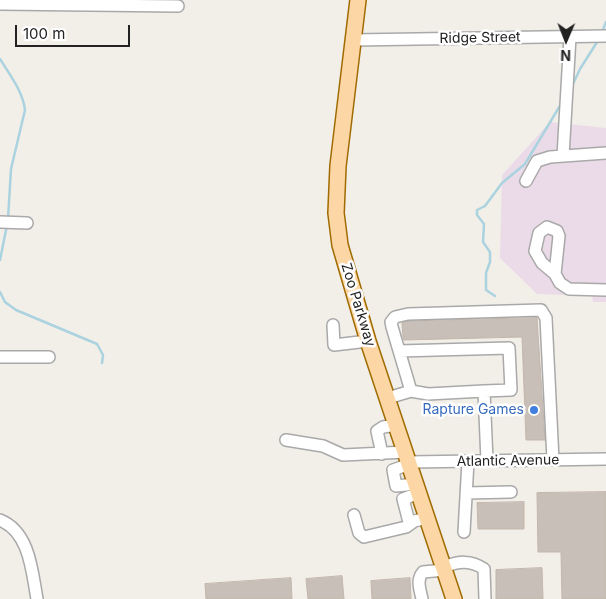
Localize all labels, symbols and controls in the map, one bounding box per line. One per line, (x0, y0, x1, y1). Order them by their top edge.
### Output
scale bar (18, 15, 132, 47)
north arrow (541, 15, 591, 65)
text: 100 m (23, 24, 65, 43)
street label: Ridge Street (439, 29, 521, 47)
text: N (560, 47, 571, 64)
street label: Zoo Parkway (337, 261, 379, 349)
place label: Rapture Games (423, 402, 524, 418)
marker: Rapture Games (528, 404, 540, 416)
street label: Atlantic Avenue (457, 452, 559, 470)

